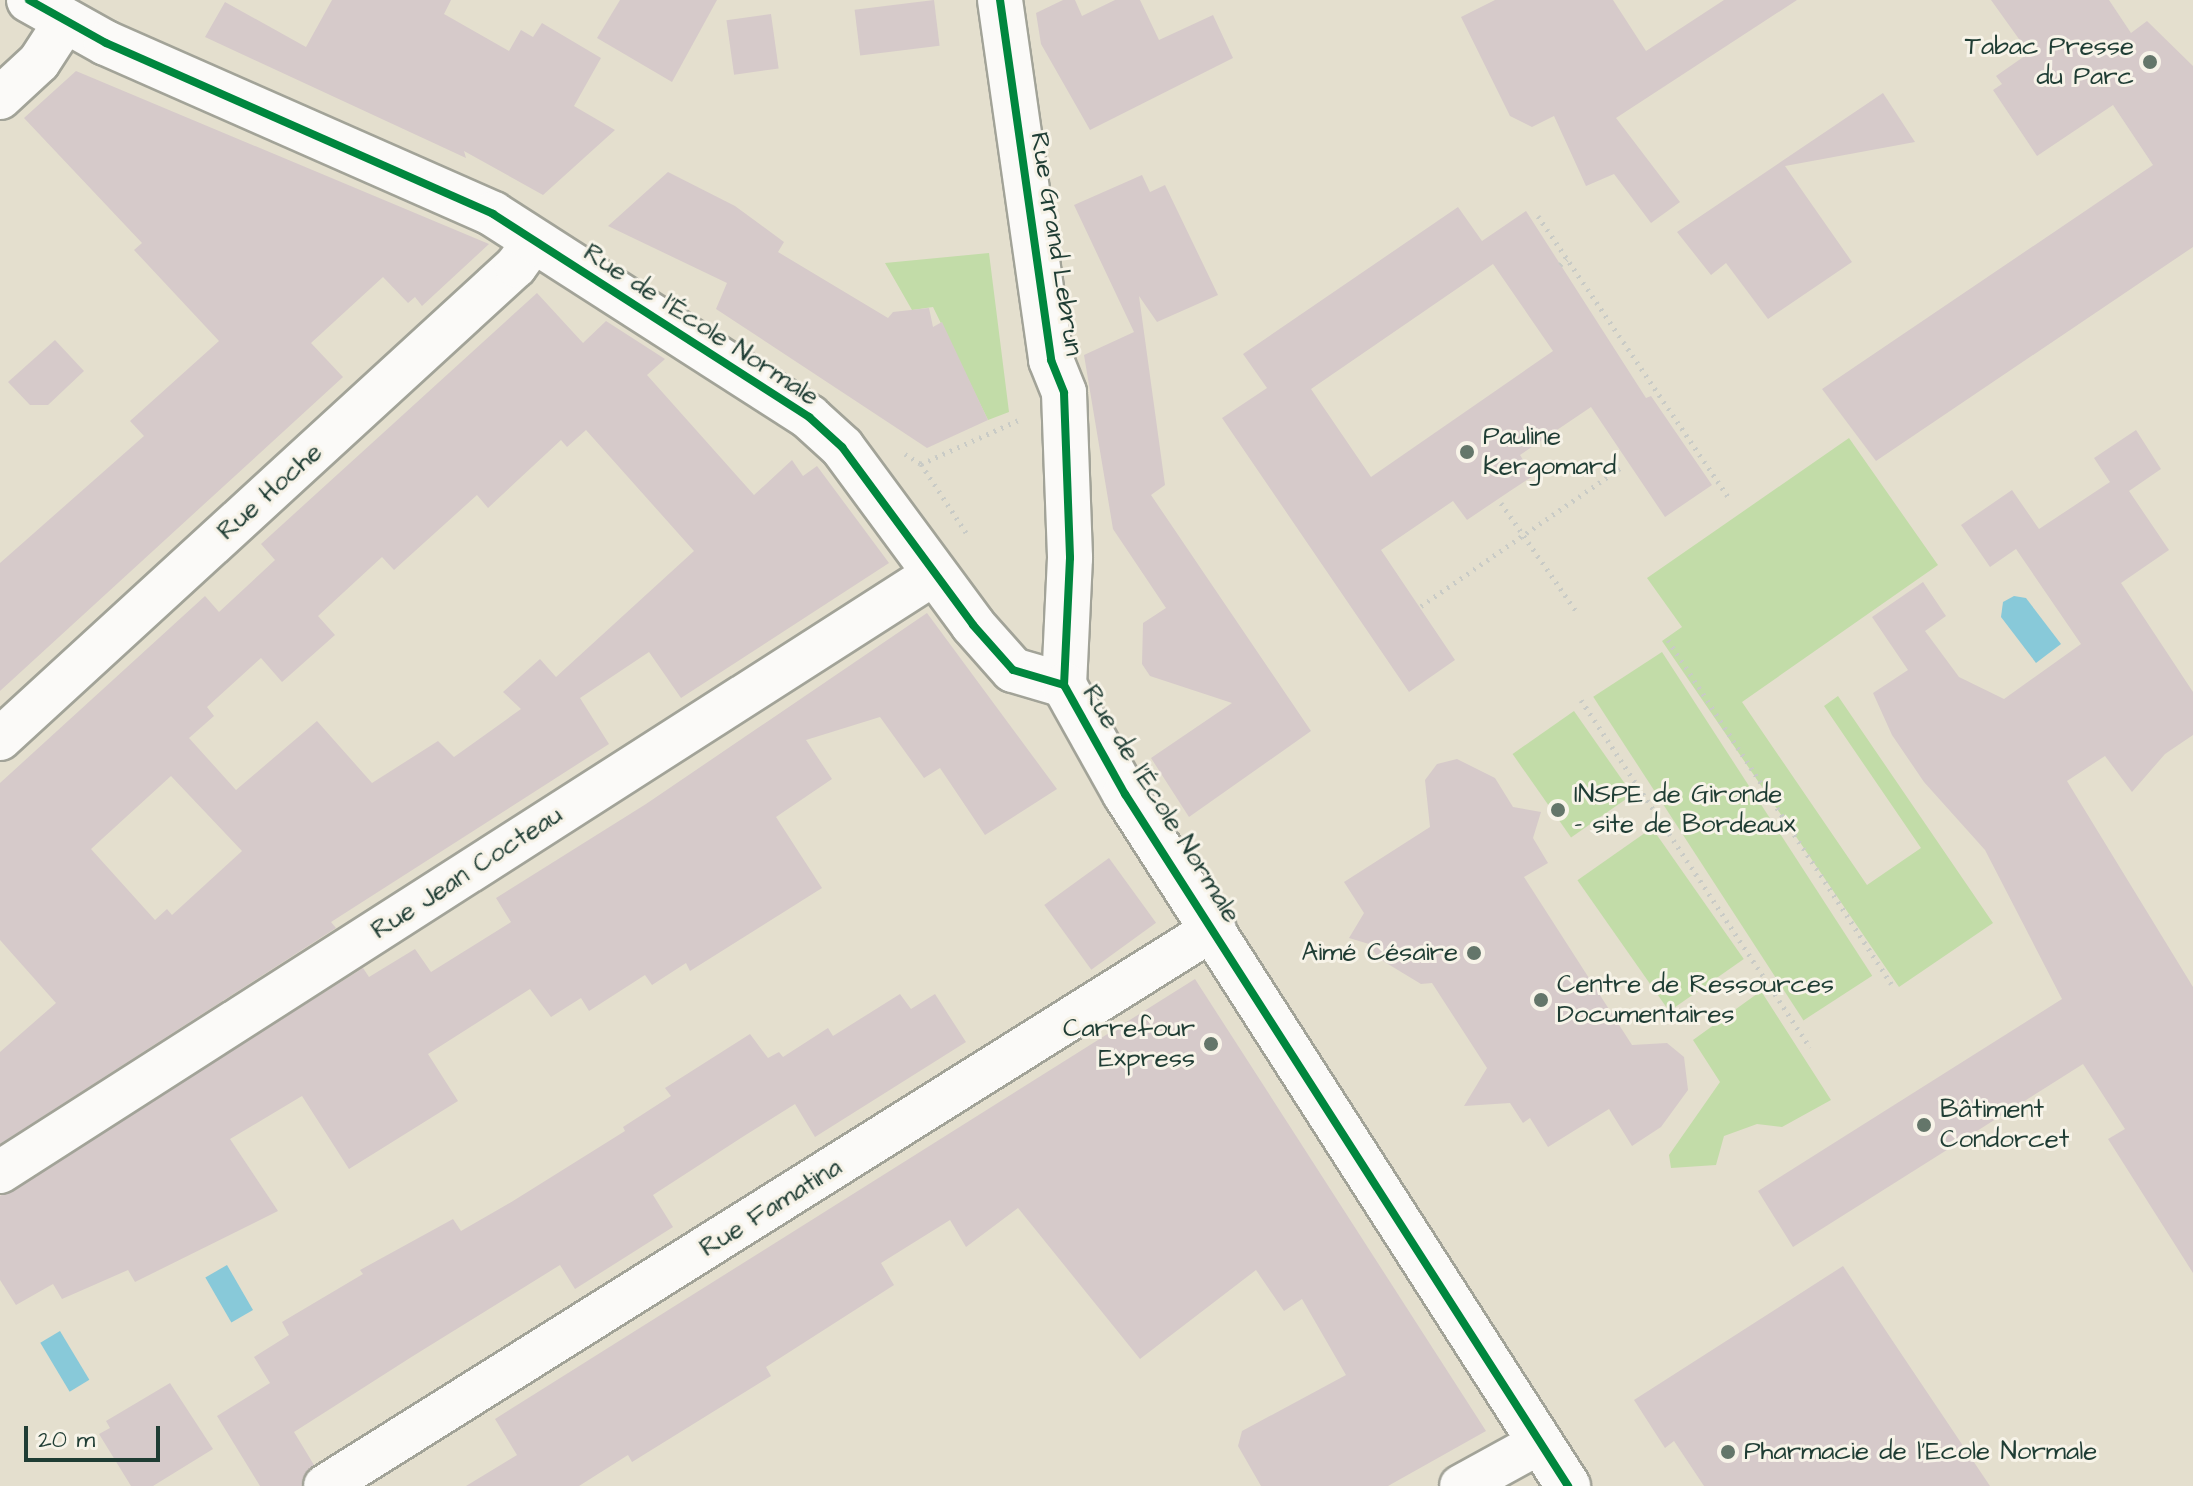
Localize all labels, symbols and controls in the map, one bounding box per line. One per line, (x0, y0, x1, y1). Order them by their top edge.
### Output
place label: Tabac Presse du Parc (1965, 31, 2134, 92)
marker: Tabac Presse du Parc (2141, 53, 2159, 71)
street label: Rue Grand Lebrun (1023, 130, 1089, 358)
street label: Rue de l'École Normale (578, 237, 824, 413)
place label: Pauline Kergomard (1483, 421, 1616, 482)
street label: Rue Hoche (211, 437, 329, 547)
marker: Pauline Kergomard (1458, 443, 1476, 461)
street label: Rue de l'École Normale (1075, 679, 1247, 929)
place label: INSPE de Gironde - site de Bordeaux (1574, 779, 1796, 840)
street label: Rue Jean Cocteau (366, 800, 568, 946)
marker: INSPE de Gironde - site de Bordeaux (1549, 801, 1567, 819)
place label: Aimé Césaire (1302, 937, 1458, 969)
marker: Aimé Césaire (1465, 944, 1483, 962)
place label: Centre de Ressources Documentaires (1557, 969, 1834, 1030)
marker: Centre de Ressources Documentaires (1532, 991, 1550, 1009)
place label: Carrefour Express (1063, 1013, 1195, 1074)
marker: Carrefour Express (1202, 1035, 1220, 1053)
place label: Bâtiment Condorcet (1940, 1094, 2069, 1156)
marker: Bâtiment Condorcet (1915, 1116, 1933, 1134)
street label: Rue Famatina (694, 1152, 848, 1264)
scale bar (28, 1410, 164, 1460)
text: 20 m (38, 1423, 95, 1457)
place label: Pharmacie de l'Ecole Normale (1744, 1436, 2097, 1468)
marker: Pharmacie de l'Ecole Normale (1719, 1443, 1737, 1461)

